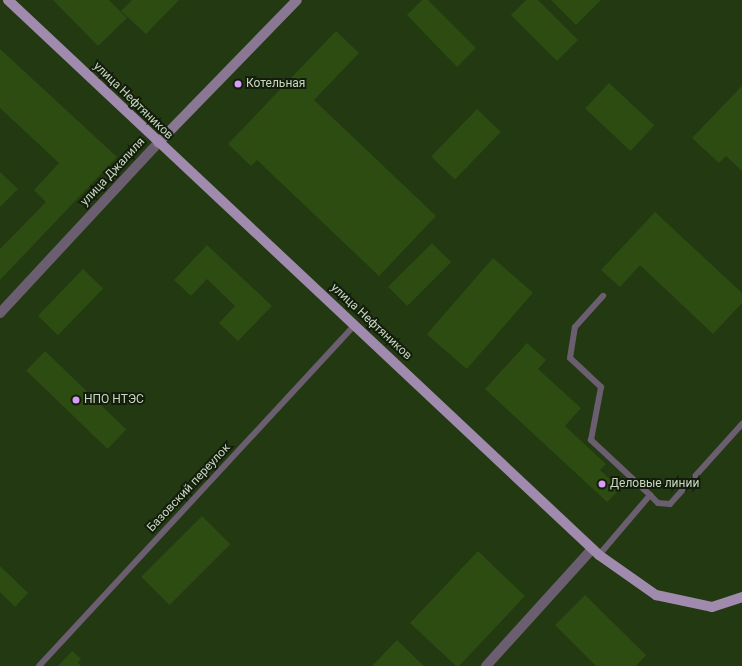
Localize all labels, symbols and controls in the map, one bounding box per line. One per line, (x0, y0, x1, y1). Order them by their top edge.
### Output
street label: улица Нефтяников (90, 59, 176, 143)
place label: Котельная (246, 77, 305, 91)
marker: Котельная (233, 79, 243, 89)
street label: улица Джалиля (78, 135, 148, 209)
street label: улица Нефтяников (328, 281, 414, 363)
place label: НПО НТЭС (84, 393, 144, 407)
marker: НПО НТЭС (71, 395, 81, 405)
street label: Базовский переулок (144, 441, 234, 535)
place label: Деловые линии (610, 477, 699, 491)
marker: Деловые линии (597, 479, 607, 489)

